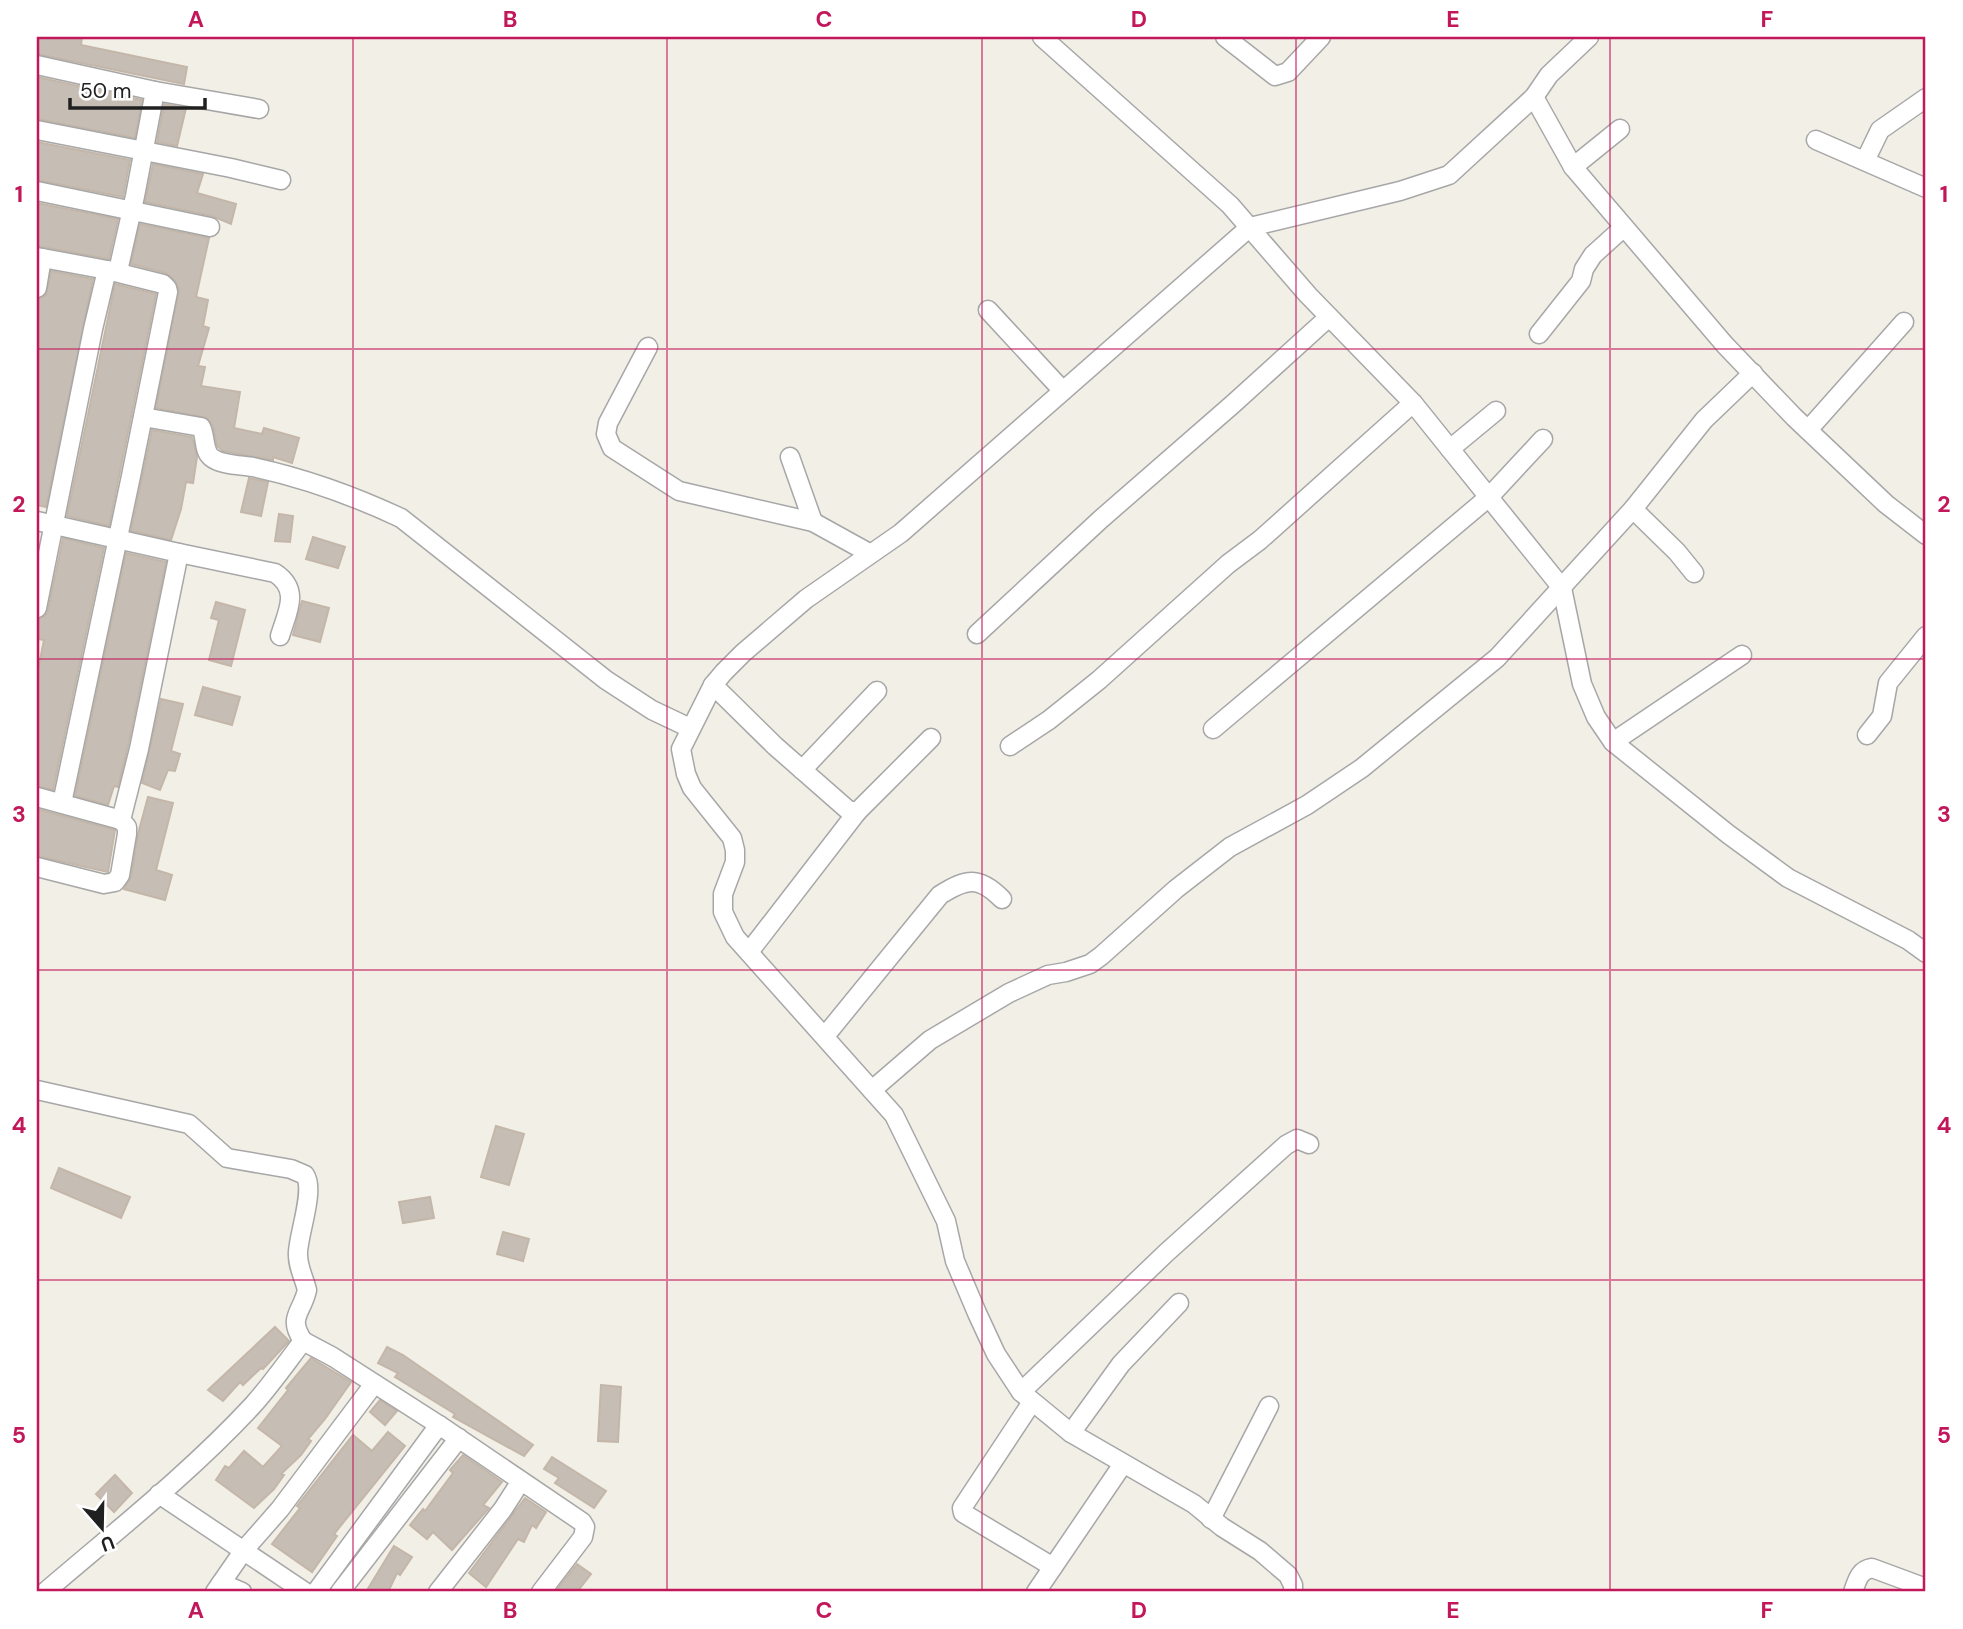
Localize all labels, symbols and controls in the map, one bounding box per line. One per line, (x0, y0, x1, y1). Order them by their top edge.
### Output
text: A (188, 4, 204, 34)
text: B (503, 4, 517, 34)
text: C (816, 4, 832, 34)
text: D (1131, 4, 1147, 34)
text: E (1446, 4, 1460, 34)
text: F (1761, 4, 1774, 34)
scale bar (70, 66, 205, 110)
text: 50 m (80, 77, 131, 105)
text: 1 (15, 179, 23, 209)
text: 1 (1940, 179, 1948, 209)
text: 2 (12, 489, 26, 519)
text: 2 (1937, 489, 1951, 519)
text: 3 (12, 799, 26, 829)
text: 3 (1937, 799, 1951, 829)
text: 4 (12, 1110, 27, 1140)
text: 4 (1937, 1110, 1952, 1140)
text: 5 (12, 1420, 26, 1450)
text: 5 (1937, 1420, 1951, 1450)
north arrow (66, 1492, 136, 1562)
text: U (97, 1530, 118, 1557)
text: A (188, 1595, 204, 1625)
text: B (503, 1595, 517, 1625)
text: C (816, 1595, 832, 1625)
text: D (1131, 1595, 1147, 1625)
text: E (1446, 1595, 1460, 1625)
text: F (1761, 1595, 1774, 1625)

